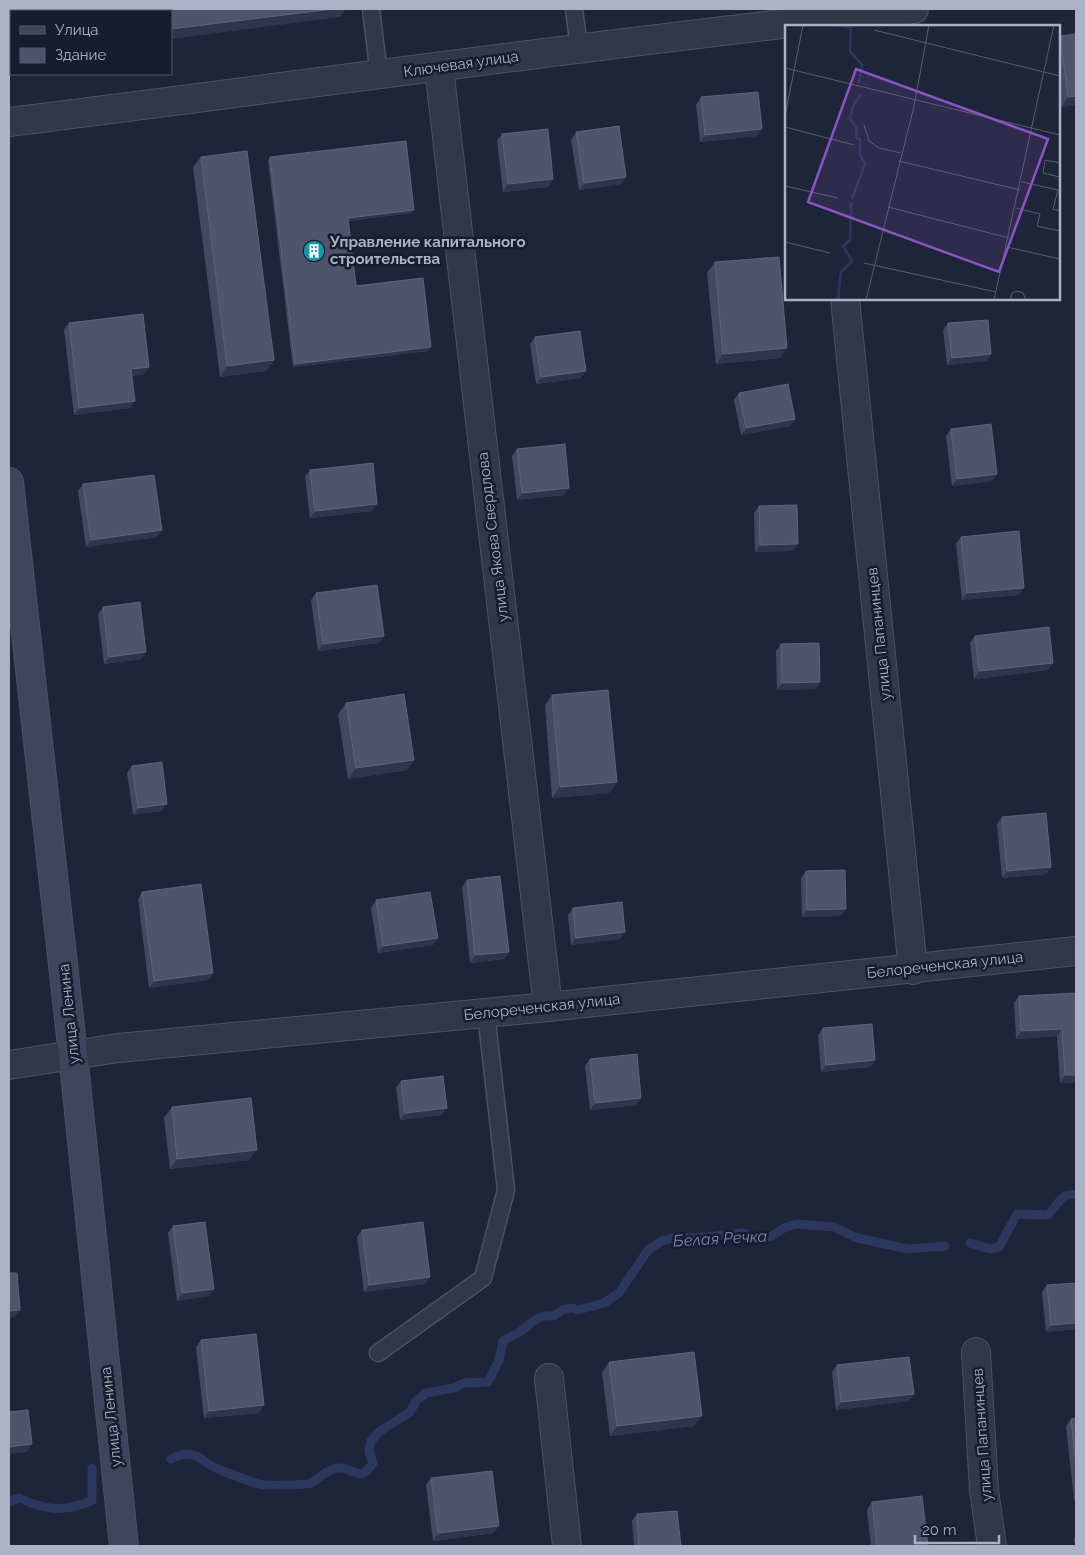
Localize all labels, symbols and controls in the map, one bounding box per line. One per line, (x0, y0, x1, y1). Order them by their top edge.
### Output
legend (10, 10, 172, 75)
text: Улица (55, 21, 99, 39)
inset map (785, 25, 1060, 300)
text: Здание (55, 46, 107, 64)
street label: Ключевая улица (402, 47, 520, 81)
place label: Управление капитального строительства (329, 233, 526, 268)
building icon: Управление капитального строительства (302, 239, 326, 263)
street label: улица Якова Свердлова (474, 451, 512, 623)
street label: улица Папанинцев (863, 567, 895, 701)
street label: Белореченская улица (866, 948, 1024, 982)
street label: улица Ленина (55, 963, 83, 1065)
street label: Белореченская улица (463, 990, 621, 1024)
water label: Белая Речка (673, 1227, 768, 1250)
street label: улица Ленина (97, 1366, 125, 1468)
street label: улица Папанинцев (968, 1368, 996, 1502)
scale bar (915, 1512, 999, 1544)
text: 20 m (922, 1521, 957, 1539)

